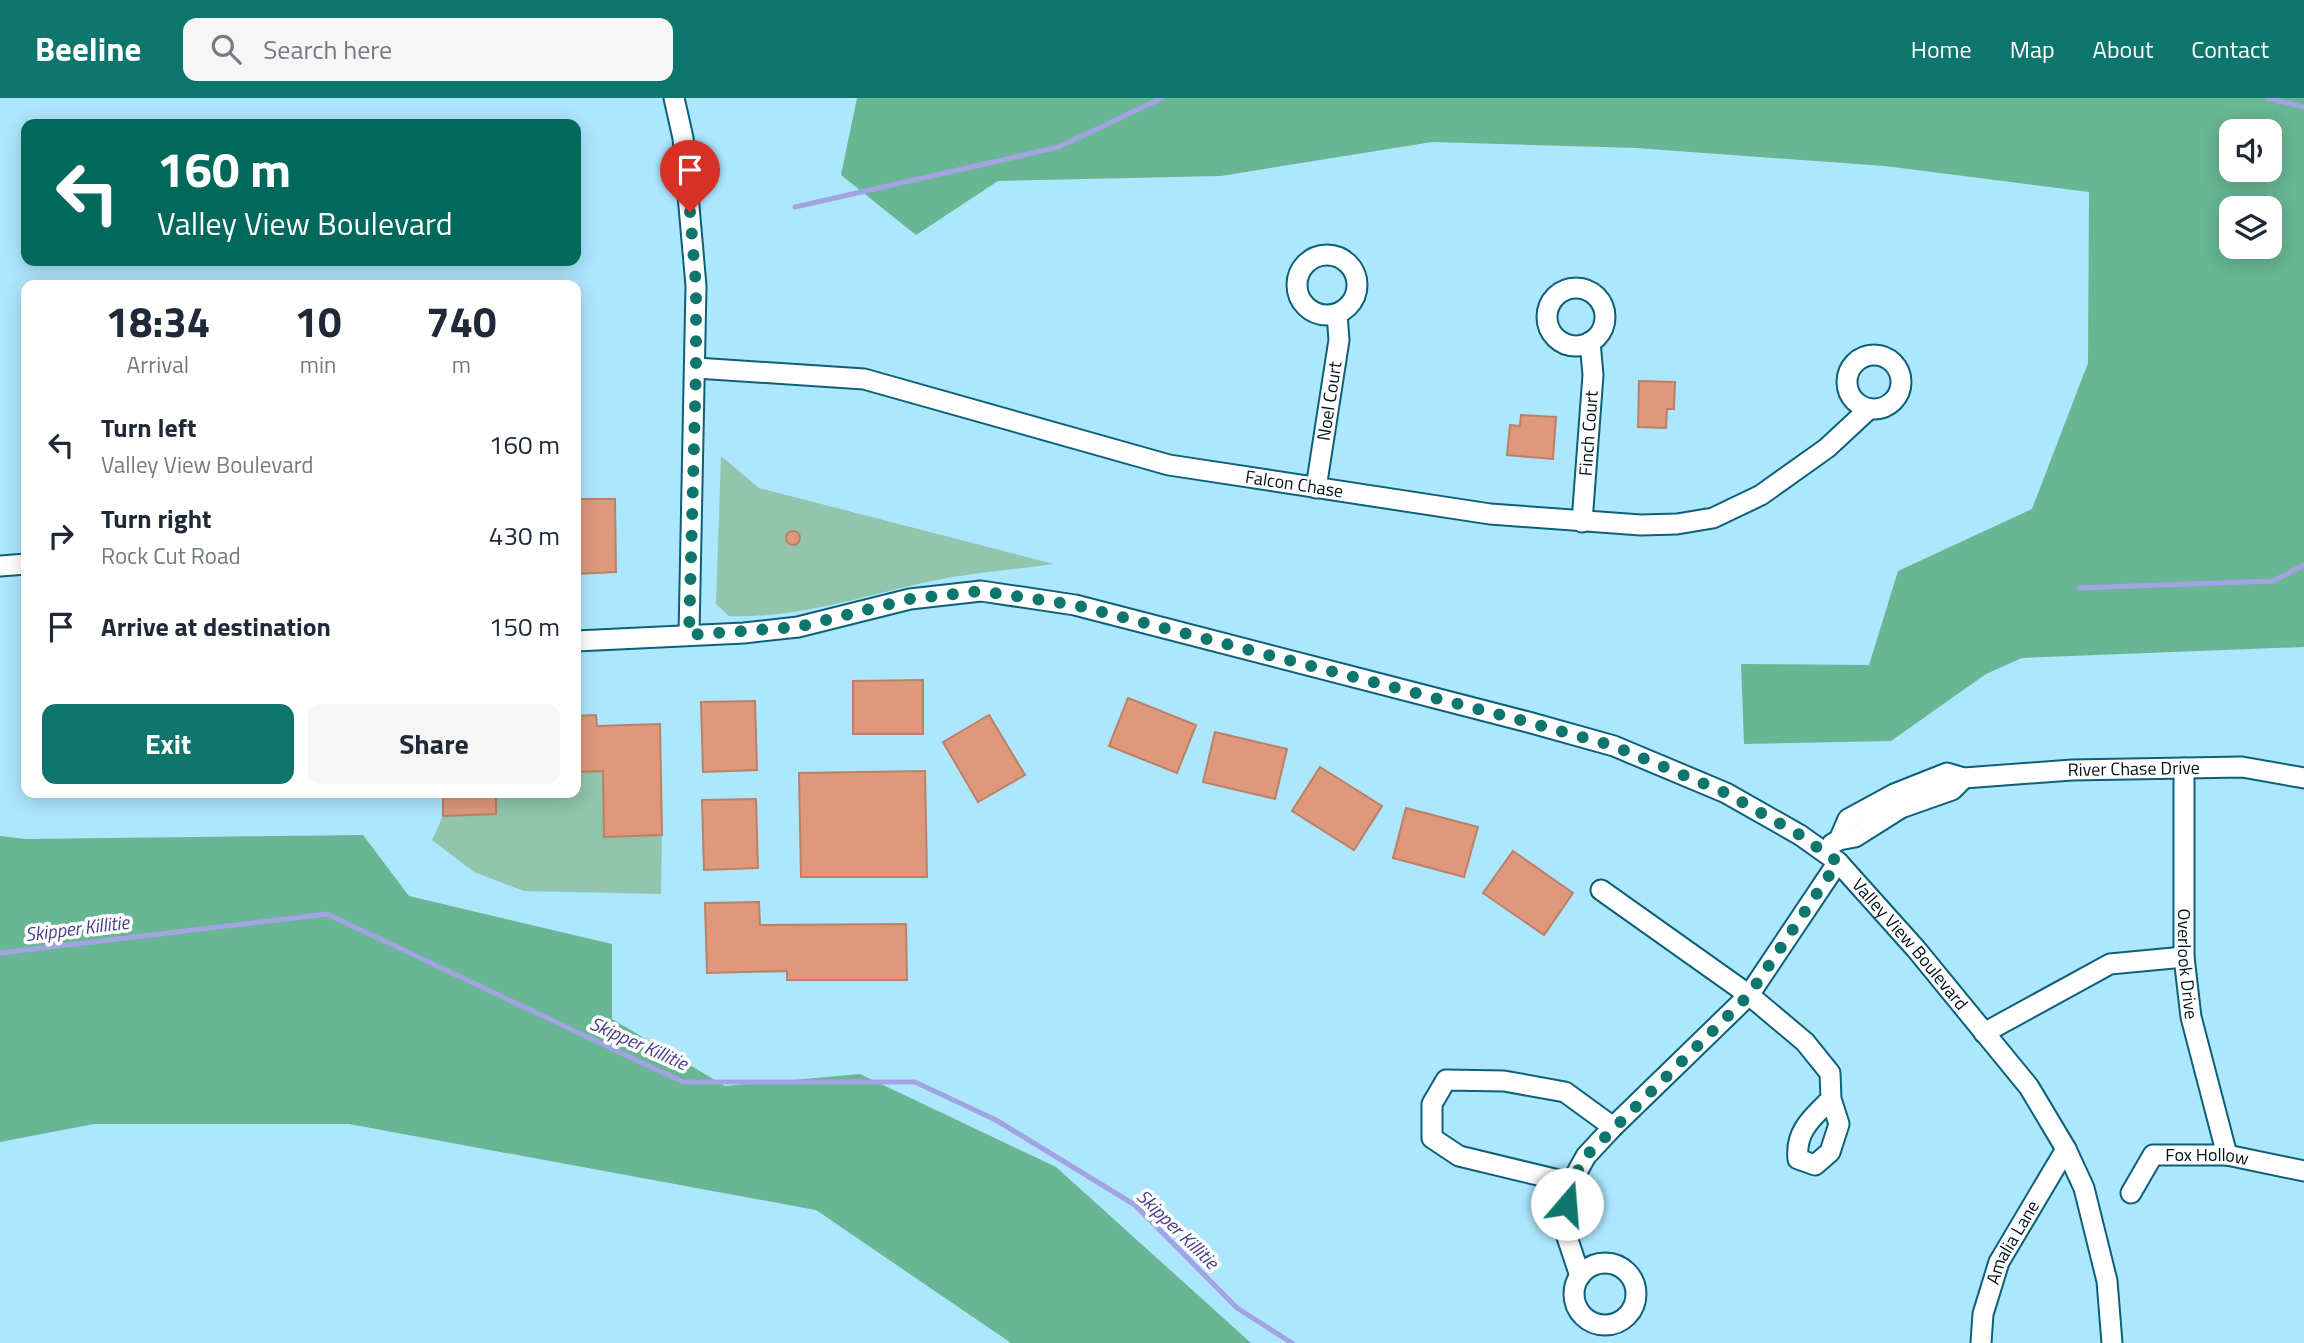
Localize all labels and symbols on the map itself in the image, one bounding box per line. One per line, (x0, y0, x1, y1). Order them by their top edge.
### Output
pin (660, 140, 720, 212)
street label: Noel Court (1310, 359, 1349, 443)
street label: Finch Court (1571, 389, 1605, 477)
street label: Falcon Chase (1243, 463, 1345, 504)
street label: River Chase Drive (2067, 754, 2200, 783)
street label: Valley View Boulevard (1846, 872, 1975, 1016)
water label: Skipper Killitie (23, 907, 132, 948)
street label: Overlook Drive (2171, 909, 2205, 1021)
water label: Skipper Killitie (586, 1008, 694, 1078)
street label: Fox Hollow (2165, 1141, 2252, 1172)
position arrow (1530, 1167, 1604, 1241)
water label: Skipper Killitie (1131, 1182, 1227, 1276)
street label: Amalia Lane (1979, 1195, 2046, 1287)

